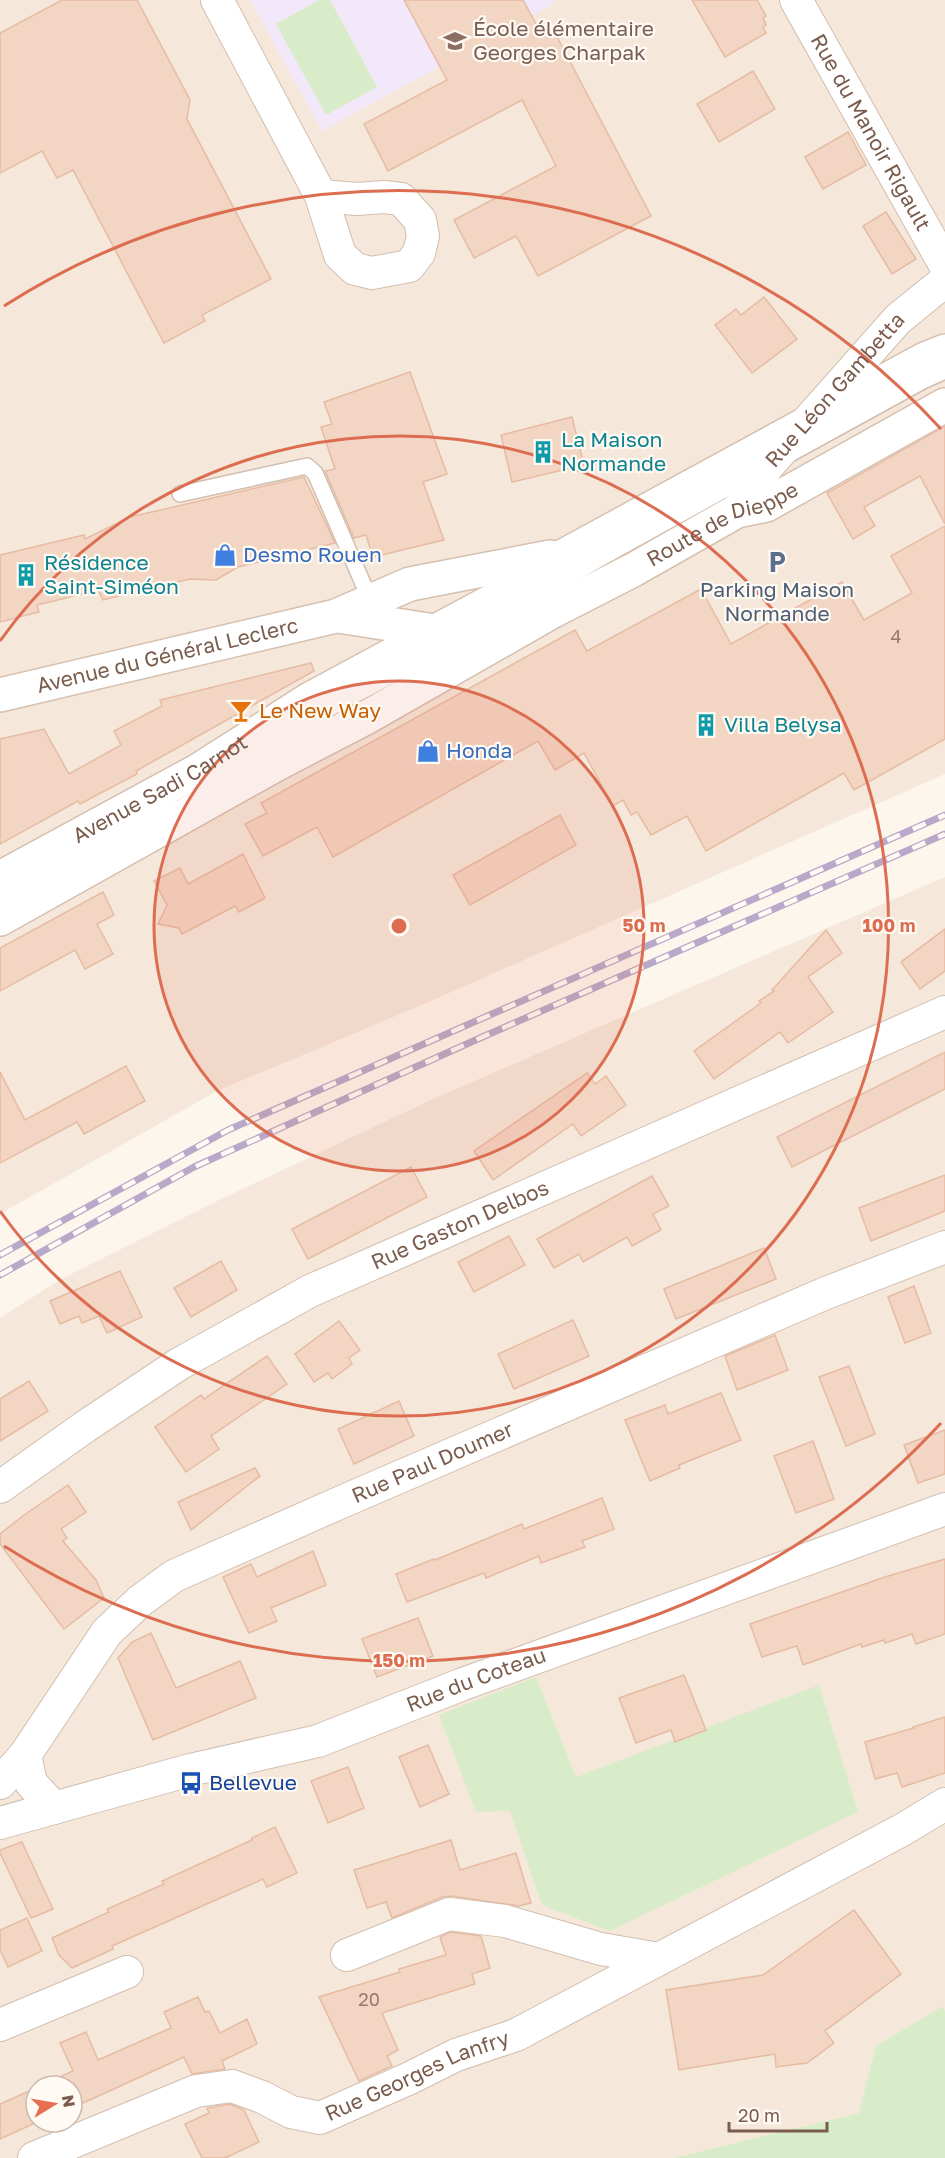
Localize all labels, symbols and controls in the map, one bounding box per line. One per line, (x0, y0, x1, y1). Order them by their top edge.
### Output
place label: École élémentaire Georges Charpak (473, 15, 654, 65)
school or university icon: École élémentaire Georges Charpak (442, 28, 468, 54)
street label: Rue du Manoir Rigault (806, 29, 937, 235)
street label: Rue Léon Gambetta (759, 307, 910, 472)
place label: La Maison Normande (561, 426, 666, 476)
building icon: La Maison Normande (530, 439, 556, 465)
street label: Route de Dieppe (642, 476, 802, 572)
place label: Desmo Rouen (243, 541, 382, 567)
shop icon: Desmo Rouen (212, 542, 238, 568)
place label: Résidence Saint-Siméon (44, 549, 179, 599)
parking icon: Parking Maison Normande (764, 549, 790, 575)
building icon: Résidence Saint-Siméon (13, 562, 39, 588)
place label: Parking Maison Normande (700, 576, 854, 626)
street label: Avenue du Général Leclerc (34, 611, 301, 698)
house number: 4 (891, 625, 902, 647)
place label: Le New Way (259, 697, 381, 723)
bar icon: Le New Way (228, 698, 254, 724)
place label: Villa Belysa (724, 711, 842, 737)
building icon: Villa Belysa (693, 712, 719, 738)
street label: Avenue Sadi Carnot (68, 729, 252, 848)
place label: Honda (446, 737, 512, 763)
shop icon: Honda (415, 738, 441, 764)
text: 50 m (623, 914, 665, 936)
text: 100 m (863, 914, 915, 936)
centre of rings (389, 916, 409, 936)
street label: Rue Gaston Delbos (367, 1174, 552, 1275)
street label: Rue Paul Doumer (347, 1416, 517, 1508)
street label: Rue du Coteau (402, 1641, 549, 1717)
text: 150 m (373, 1649, 425, 1671)
place label: Bellevue (209, 1769, 297, 1795)
bus stop icon: Bellevue (178, 1770, 204, 1796)
house number: 20 (358, 1988, 380, 2010)
street label: Rue Georges Lanfry (321, 2024, 513, 2126)
north arrow (24, 2074, 84, 2134)
text: N (58, 2093, 80, 2109)
scale bar (729, 2095, 826, 2133)
text: 20 m (738, 2104, 780, 2126)

